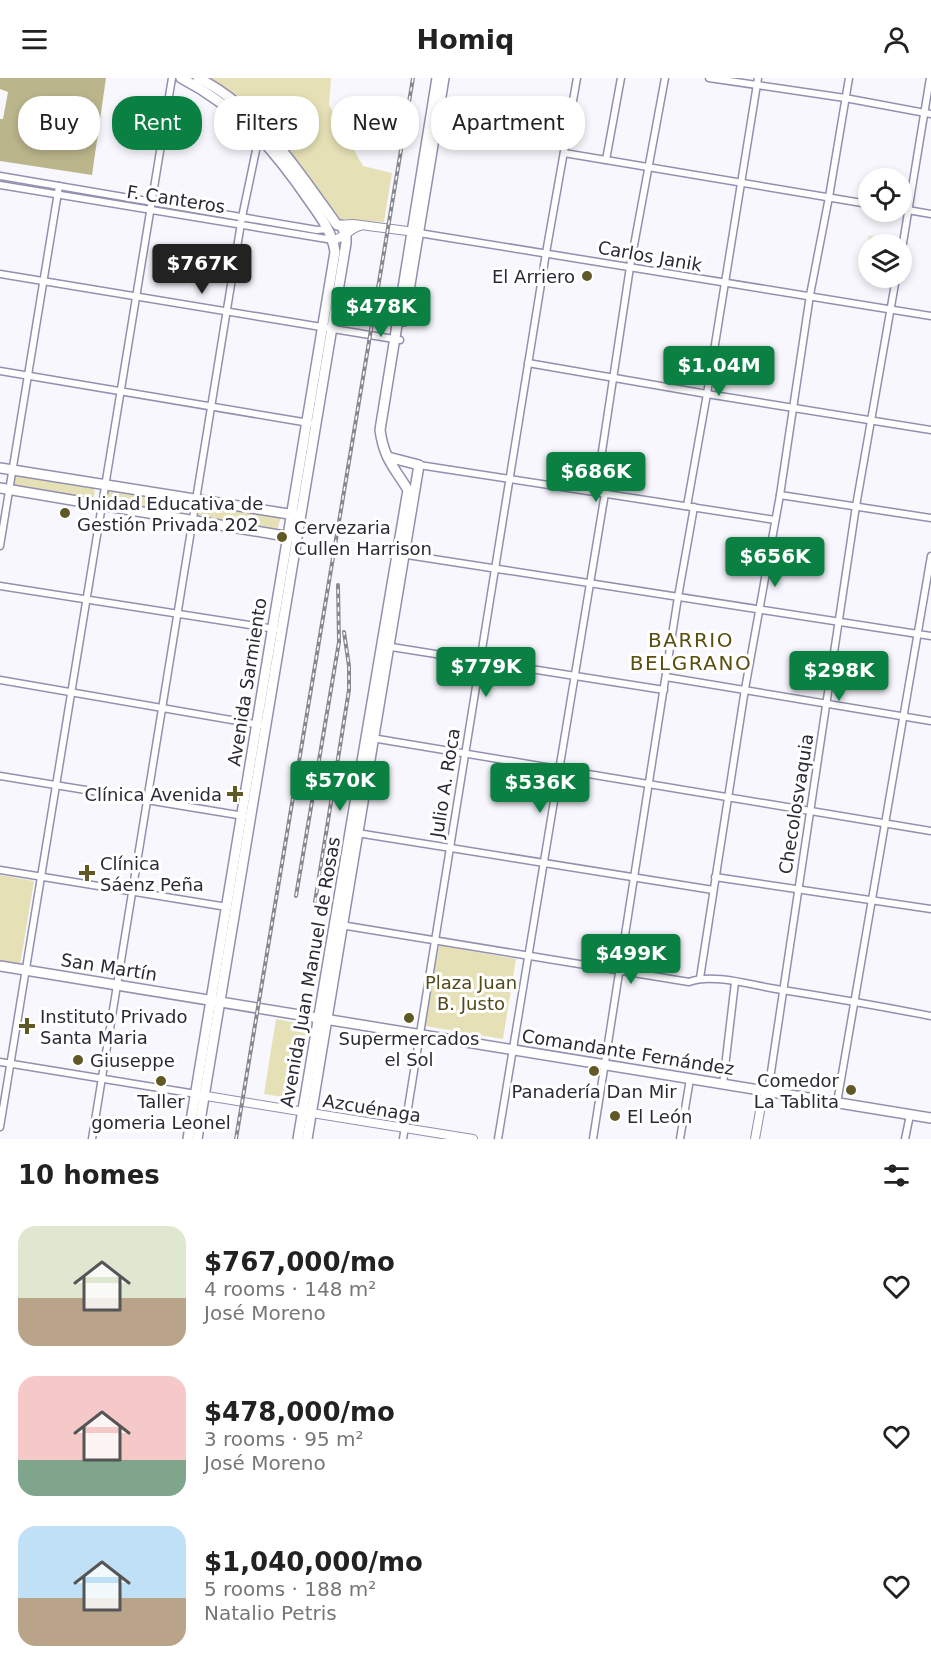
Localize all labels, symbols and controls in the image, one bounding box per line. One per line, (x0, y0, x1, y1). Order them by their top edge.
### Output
icon: menu (18, 23, 51, 56)
icon: person (880, 23, 913, 56)
text: Homiq (417, 24, 514, 55)
chip: Buy (18, 96, 100, 150)
chip: Rent (112, 96, 202, 150)
chip: Filters (214, 96, 319, 150)
chip: New (331, 96, 419, 150)
chip: Apartment (431, 96, 585, 150)
map controls (858, 168, 912, 288)
button: locate (858, 168, 912, 222)
street label: F. Canteros (125, 181, 227, 217)
button: layers (858, 234, 912, 288)
street label: Carlos Janik (596, 237, 704, 276)
pin: $767K (160, 244, 244, 295)
text: $767K (166, 251, 238, 275)
place label: El Arriero (492, 266, 575, 287)
marker: El Arriero (580, 269, 594, 283)
pin: $478K (339, 287, 423, 338)
text: $478K (345, 294, 417, 318)
pin: $1.04M (670, 346, 768, 397)
text: $1.04M (677, 353, 761, 377)
pin: $686K (554, 452, 638, 503)
text: $686K (560, 459, 632, 483)
place label: Unidad Educativa de Gestión Privada 202 (77, 493, 263, 535)
marker: Unidad Educativa de Gestión Privada 202 (58, 506, 72, 520)
place label: Cervezaria Cullen Harrison (294, 517, 432, 559)
marker: Cervezaria Cullen Harrison (275, 530, 289, 544)
pin: $656K (733, 537, 817, 588)
text: $656K (739, 544, 811, 568)
street label: Avenida Sarmiento (223, 596, 271, 768)
district label: BARRIO BELGRANO (630, 628, 752, 675)
pin: $779K (444, 647, 528, 698)
pin: $298K (797, 651, 881, 702)
text: $779K (450, 654, 522, 678)
text: $298K (803, 658, 875, 682)
street label: Julio A. Roca (426, 727, 464, 840)
street label: Checolosvaquia (775, 732, 817, 876)
pin: $570K (298, 761, 382, 812)
pin: $536K (498, 763, 582, 814)
text: $570K (304, 768, 376, 792)
text: $536K (504, 770, 576, 794)
place label: Clínica Avenida (85, 784, 222, 805)
marker: Clínica Avenida (226, 785, 244, 803)
street label: Avenida Juan Manuel de Rosas (276, 835, 344, 1109)
place label: Clínica Sáenz Peña (100, 853, 204, 895)
marker: Clínica Sáenz Peña (78, 864, 96, 882)
pin: $499K (589, 934, 673, 985)
text: $499K (595, 941, 667, 965)
street label: San Martín (59, 949, 159, 985)
park label: Plaza Juan B. Justo (425, 972, 517, 1014)
place label: Instituto Privado Santa Maria (40, 1006, 187, 1048)
marker: Supermercados el Sol (402, 1011, 416, 1025)
marker: Instituto Privado Santa Maria (18, 1017, 36, 1035)
street label: Comandante Fernández (520, 1025, 736, 1079)
place label: Supermercados el Sol (339, 1028, 479, 1070)
place label: Giuseppe (90, 1050, 175, 1071)
marker: Giuseppe (71, 1053, 85, 1067)
marker: Panadería Dan Mir (587, 1064, 601, 1078)
place label: Comedor La Tablita (754, 1070, 840, 1112)
marker: Taller gomeria Leonel (154, 1074, 168, 1088)
place label: Panadería Dan Mir (511, 1081, 677, 1102)
marker: Comedor La Tablita (844, 1083, 858, 1097)
street label: Azcuénaga (321, 1090, 423, 1126)
place label: Taller gomeria Leonel (91, 1091, 231, 1133)
place label: El León (627, 1106, 692, 1127)
marker: El León (608, 1109, 622, 1123)
icon: filters (880, 1159, 913, 1192)
text: 10 homes (18, 1160, 160, 1190)
text: $767,000/mo (204, 1247, 395, 1277)
icon: home (66, 1250, 138, 1322)
icon: heart (880, 1270, 913, 1303)
text: 4 rooms · 148 m² (204, 1277, 376, 1301)
text: José Moreno (204, 1301, 326, 1325)
text: $478,000/mo (204, 1397, 395, 1427)
icon: home (66, 1400, 138, 1472)
icon: heart (880, 1420, 913, 1453)
text: 3 rooms · 95 m² (204, 1427, 364, 1451)
text: José Moreno (204, 1451, 326, 1475)
text: $1,040,000/mo (204, 1547, 423, 1577)
icon: home (66, 1550, 138, 1622)
icon: heart (880, 1570, 913, 1603)
text: 5 rooms · 188 m² (204, 1577, 376, 1601)
text: Natalio Petris (204, 1601, 337, 1625)

